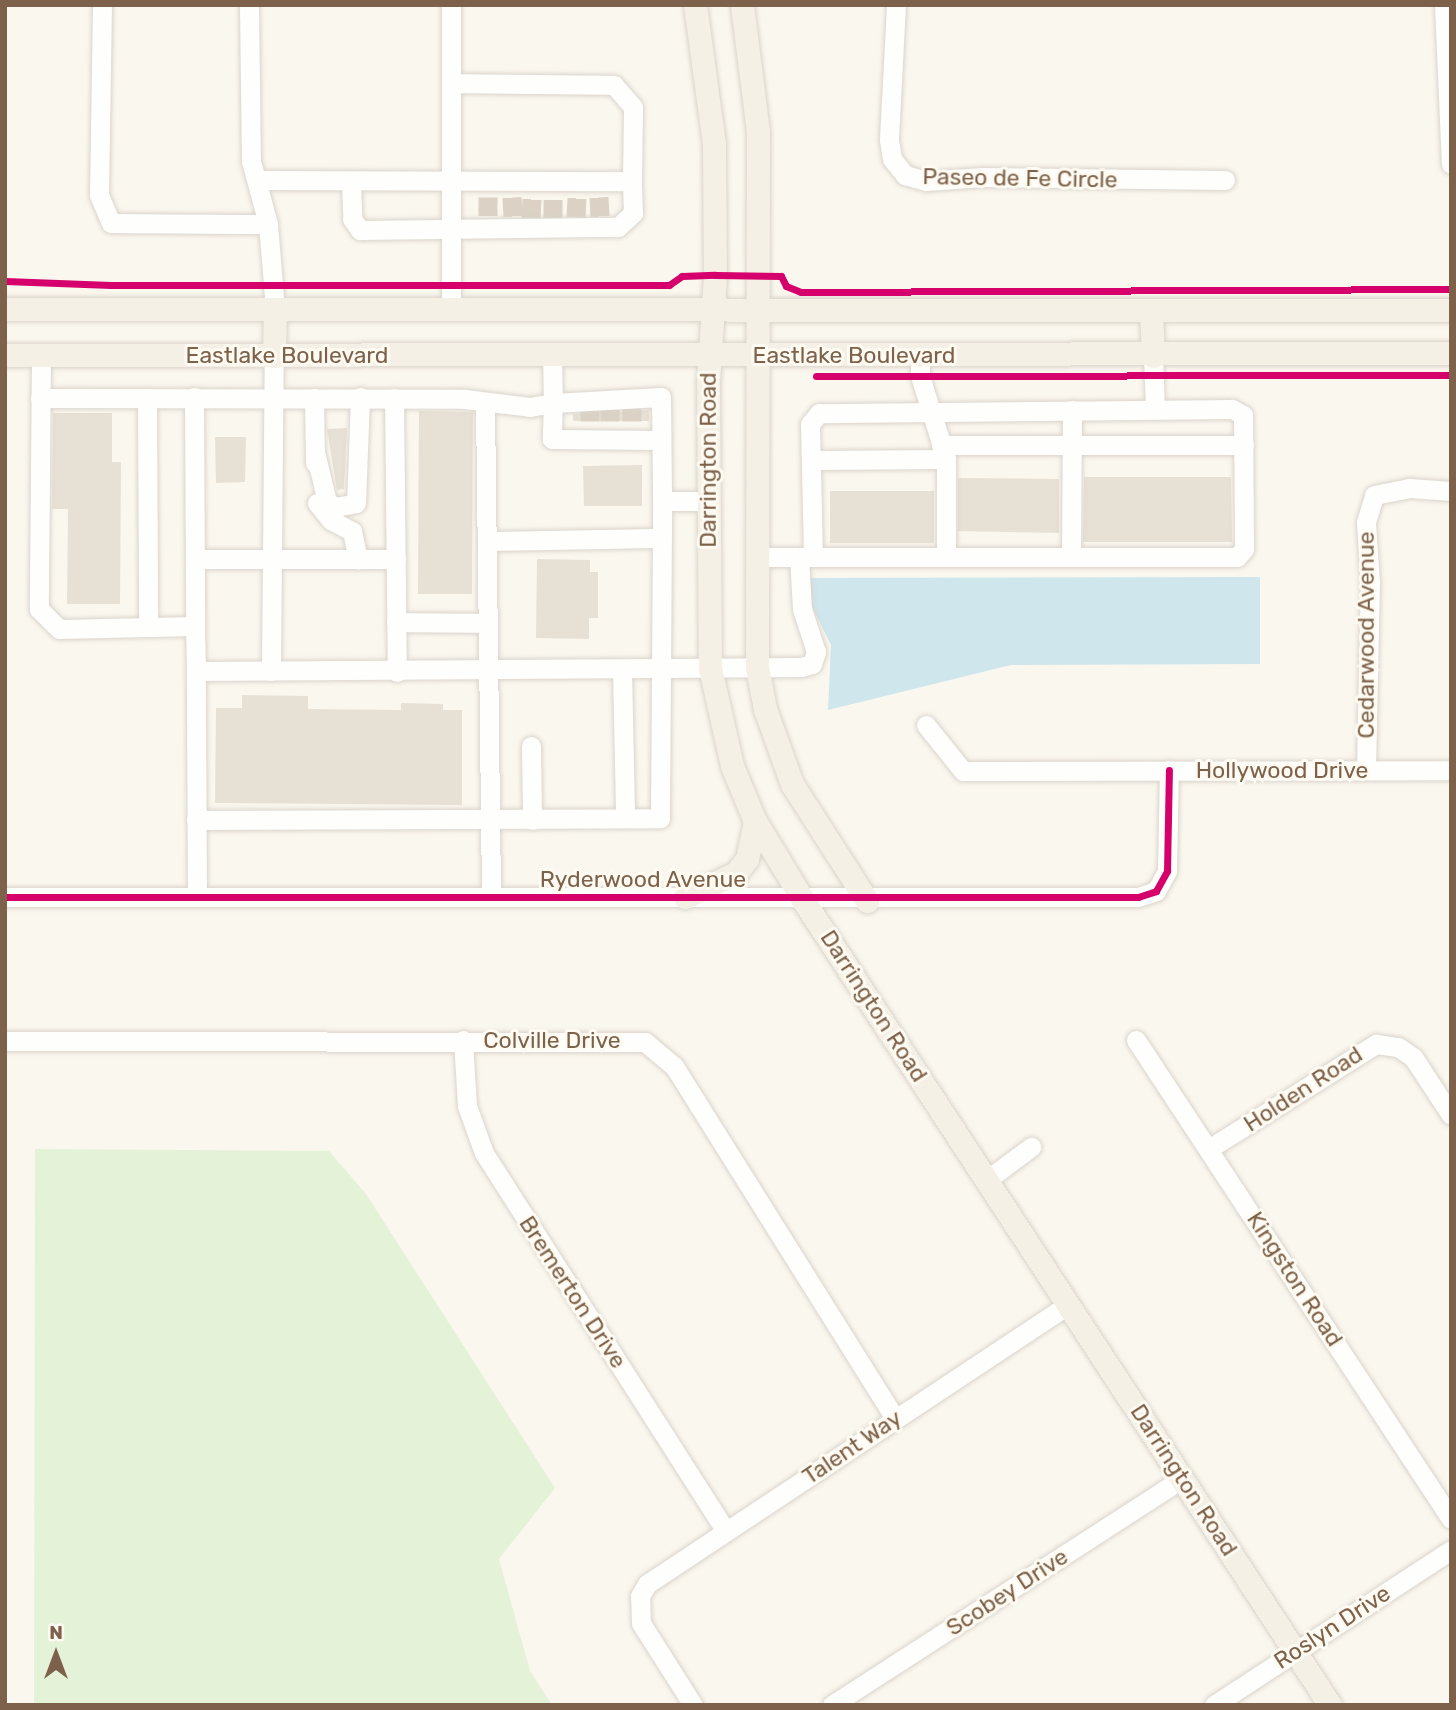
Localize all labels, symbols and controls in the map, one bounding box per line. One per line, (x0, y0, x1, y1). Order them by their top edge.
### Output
street label: Paseo de Fe Circle (922, 162, 1118, 194)
street label: Eastlake Boulevard (185, 341, 389, 369)
street label: Eastlake Boulevard (752, 341, 956, 369)
street label: Darrington Road (694, 372, 722, 548)
street label: Cedarwood Avenue (1352, 531, 1380, 739)
street label: Hollywood Drive (1196, 756, 1368, 784)
street label: Ryderwood Avenue (539, 865, 747, 893)
street label: Darrington Road (815, 925, 933, 1087)
street label: Colville Drive (483, 1026, 621, 1054)
street label: Holden Road (1239, 1040, 1367, 1138)
street label: Kingston Road (1241, 1206, 1349, 1352)
street label: Bremerton Drive (514, 1211, 632, 1373)
street label: Darrington Road (1125, 1399, 1243, 1561)
street label: Talent Way (797, 1404, 907, 1490)
street label: Scobey Drive (941, 1542, 1073, 1642)
street label: Roslyn Drive (1269, 1579, 1395, 1675)
north arrow (21, 1619, 91, 1689)
text: N (49, 1621, 63, 1644)

